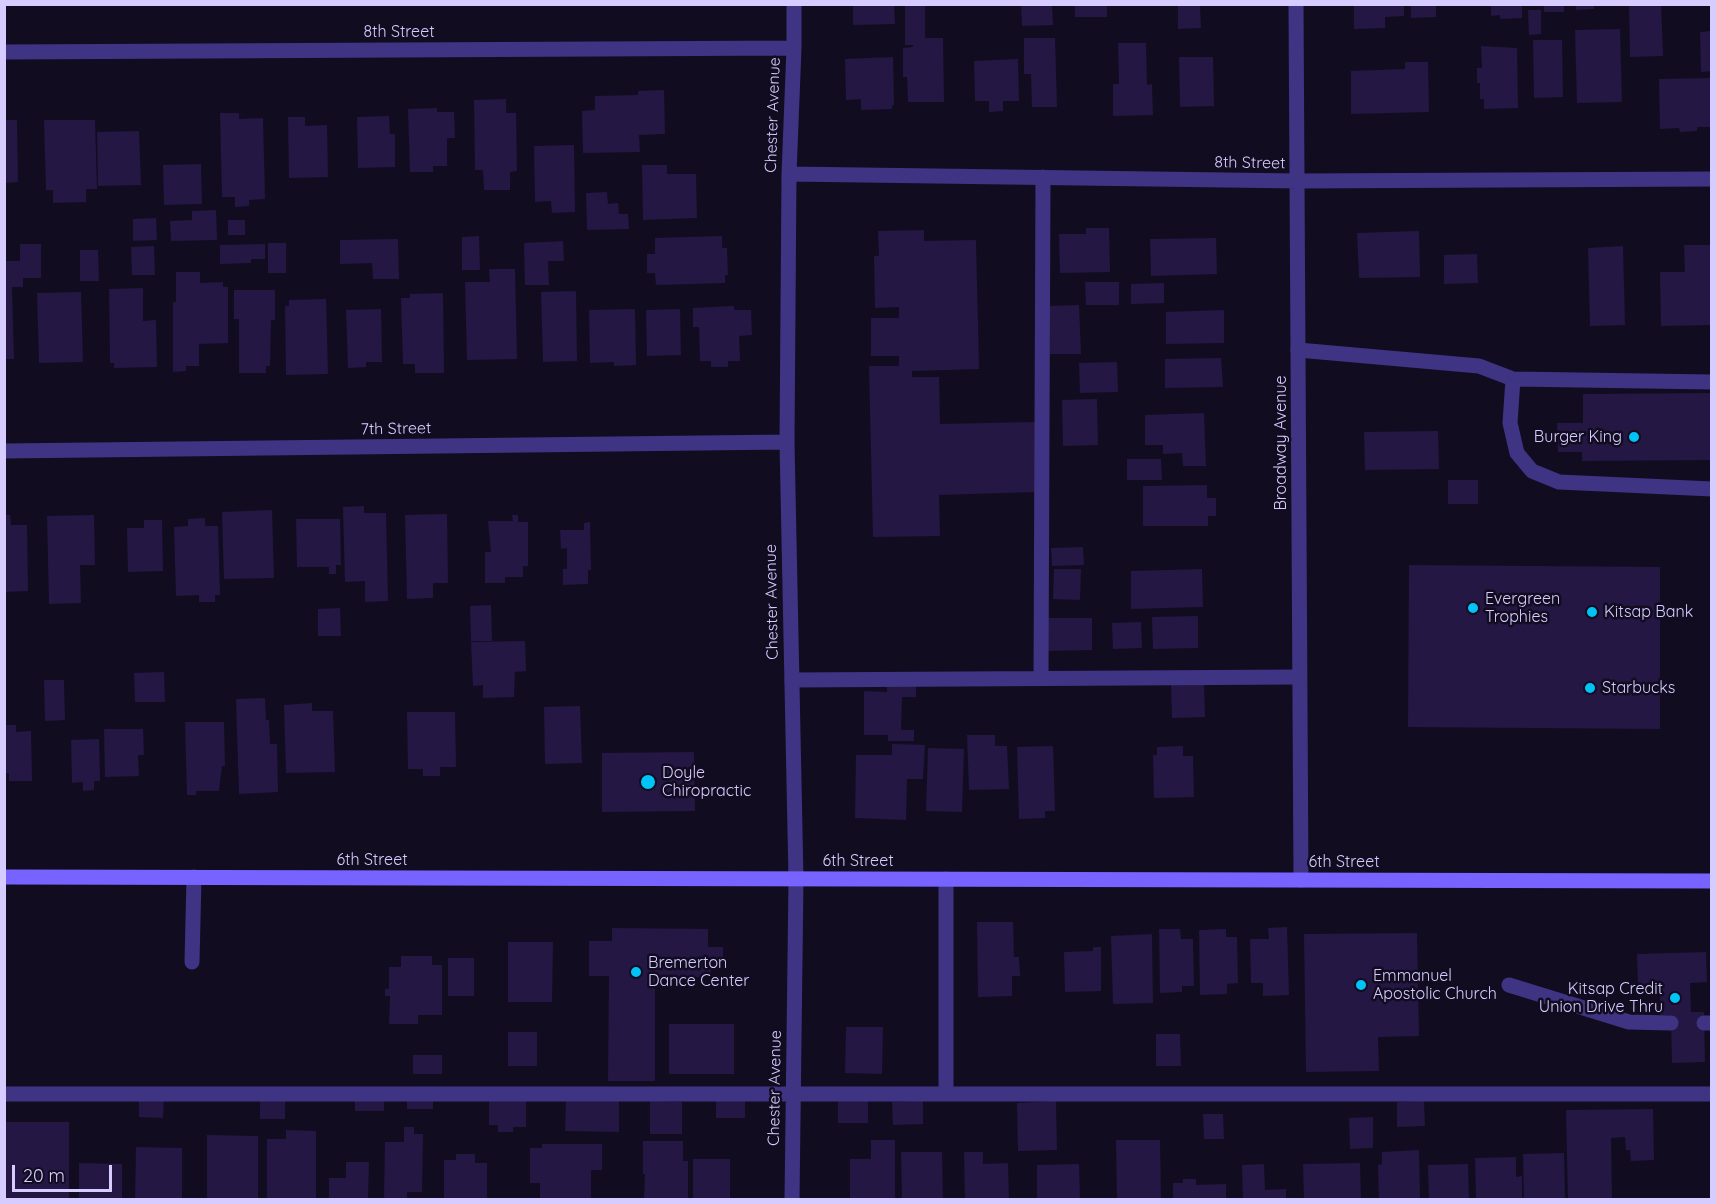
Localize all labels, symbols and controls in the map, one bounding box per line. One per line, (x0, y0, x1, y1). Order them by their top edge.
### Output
street label: 8th Street (363, 22, 435, 42)
street label: Chester Avenue (761, 57, 785, 173)
street label: 8th Street (1214, 153, 1286, 173)
street label: Broadway Avenue (1271, 375, 1291, 511)
street label: 7th Street (360, 419, 432, 439)
place label: Burger King (1534, 427, 1622, 447)
marker: Burger King (1627, 430, 1641, 444)
street label: Chester Avenue (761, 544, 783, 660)
place label: Evergreen Trophies (1485, 589, 1560, 627)
marker: Evergreen Trophies (1466, 601, 1480, 615)
place label: Kitsap Bank (1604, 602, 1693, 622)
marker: Kitsap Bank (1585, 605, 1599, 619)
place label: Starbucks (1602, 678, 1675, 698)
marker: Starbucks (1583, 681, 1597, 695)
place label: Doyle Chiropractic (662, 763, 751, 801)
marker: Doyle Chiropractic (639, 773, 657, 791)
street label: 6th Street (336, 850, 408, 870)
street label: 6th Street (822, 851, 894, 871)
street label: 6th Street (1308, 852, 1380, 872)
place label: Bremerton Dance Center (648, 953, 749, 991)
marker: Bremerton Dance Center (629, 965, 643, 979)
place label: Emmanuel Apostolic Church (1373, 966, 1497, 1004)
marker: Emmanuel Apostolic Church (1354, 978, 1368, 992)
place label: Kitsap Credit Union Drive Thru (1539, 979, 1663, 1017)
marker: Kitsap Credit Union Drive Thru (1668, 991, 1682, 1005)
street label: Chester Avenue (764, 1030, 786, 1146)
scale bar (15, 1153, 116, 1191)
text: 20 m (23, 1164, 65, 1187)

